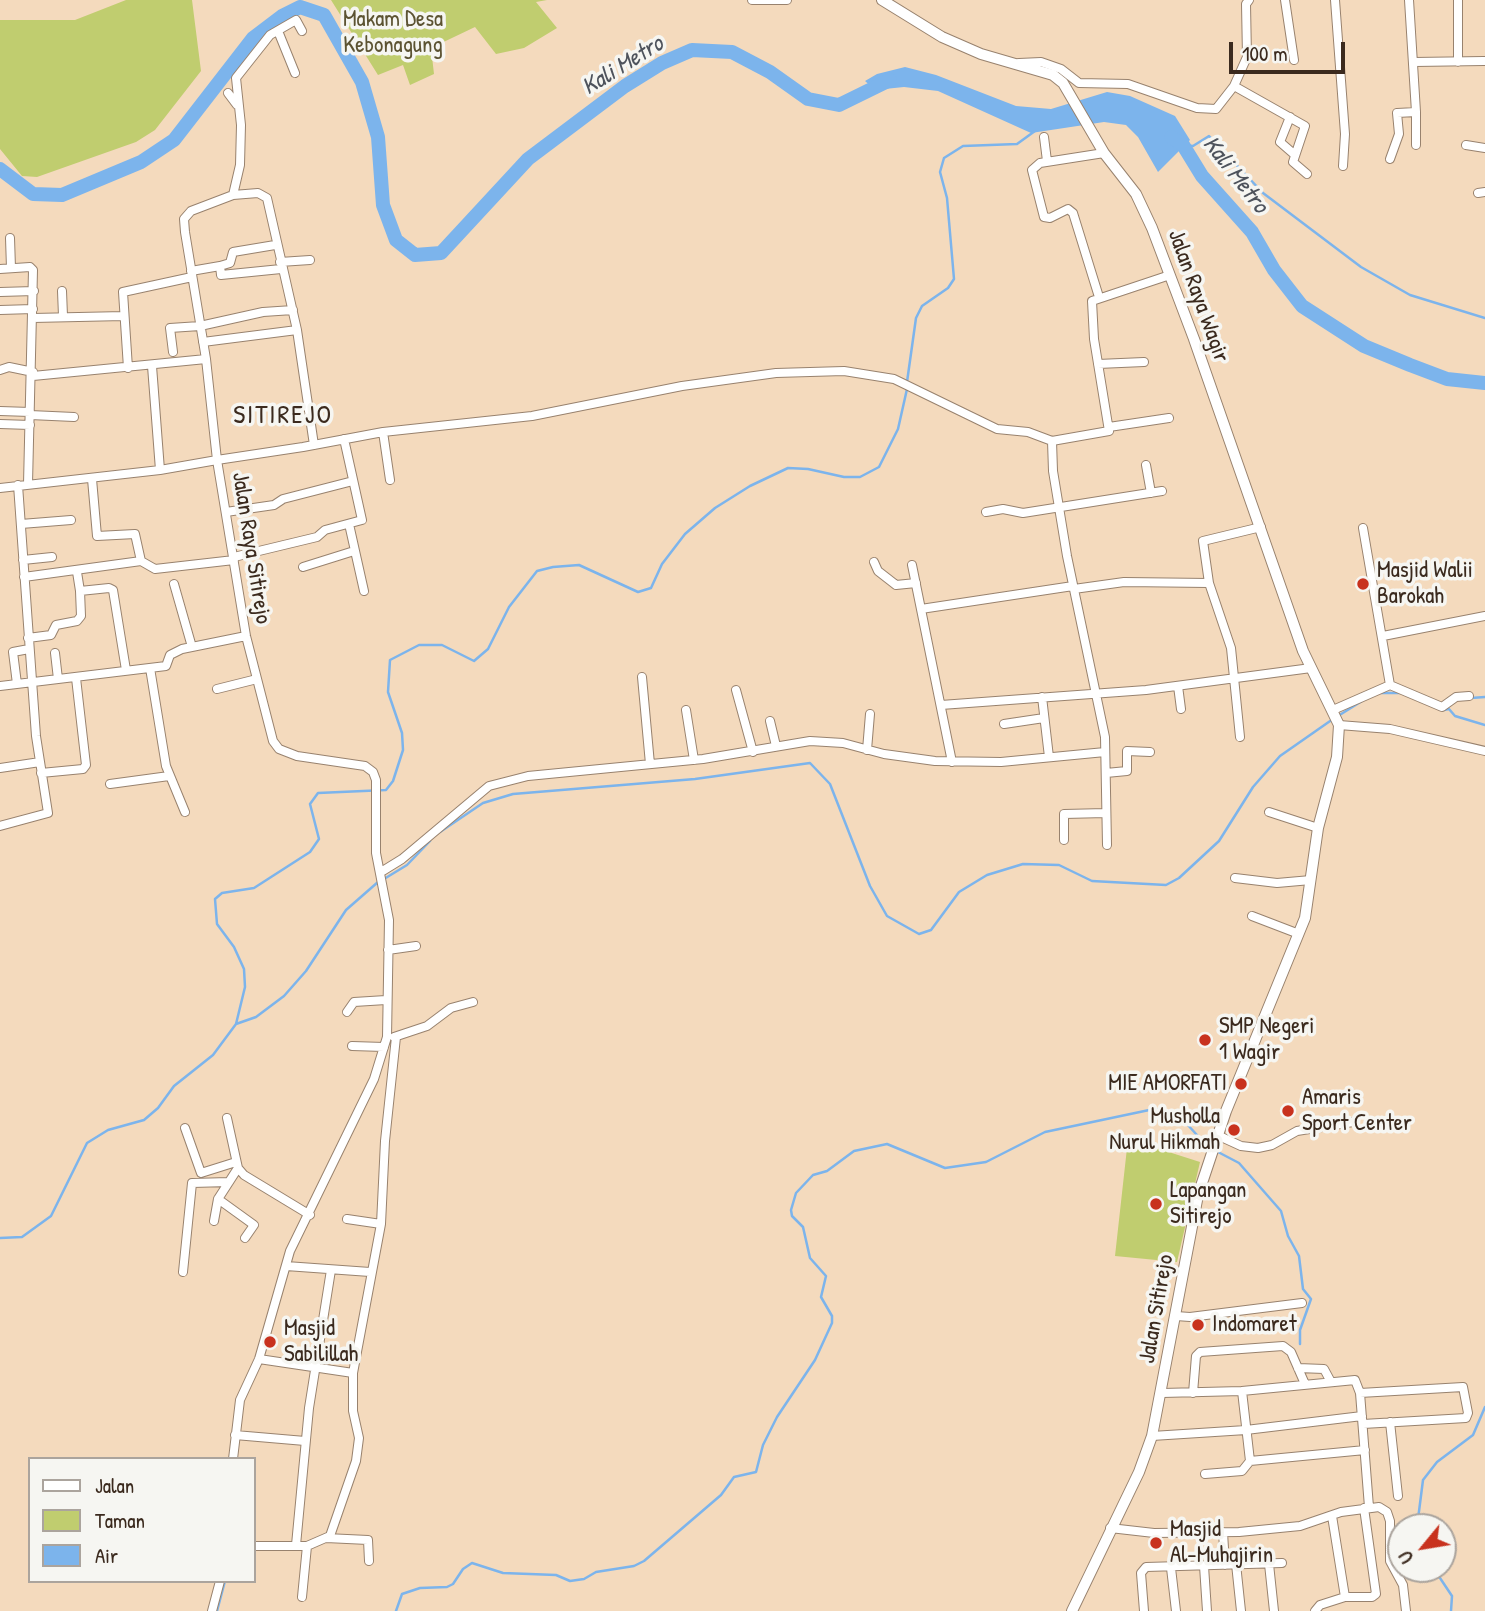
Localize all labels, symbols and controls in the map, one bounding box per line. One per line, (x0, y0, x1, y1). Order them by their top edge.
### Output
park label: Makam Desa Kebonagung (343, 6, 443, 60)
scale bar (1233, 28, 1348, 72)
water label: Kali Metro (577, 30, 669, 102)
text: 100 m (1242, 39, 1288, 68)
water label: Kali Metro (1196, 131, 1274, 219)
street label: Jalan Raya Wagir (1161, 226, 1235, 366)
district label: SITIREJO (234, 400, 332, 432)
street label: Jalan Raya Sitirejo (225, 470, 277, 626)
place label: Masjid Walii Barokah (1377, 557, 1473, 611)
marker: Masjid Walii Barokah (1355, 576, 1371, 592)
place label: SMP Negeri 1 Wagir (1219, 1013, 1314, 1067)
marker: SMP Negeri 1 Wagir (1197, 1032, 1213, 1048)
place label: MIE AMORFATI (1108, 1070, 1227, 1098)
marker: MIE AMORFATI (1233, 1076, 1249, 1092)
place label: Amaris Sport Center (1302, 1084, 1412, 1138)
place label: Musholla Nurul Hikmah (1109, 1103, 1220, 1157)
marker: Amaris Sport Center (1280, 1103, 1296, 1119)
marker: Musholla Nurul Hikmah (1226, 1122, 1242, 1138)
place label: Lapangan Sitirejo (1170, 1177, 1246, 1231)
marker: Lapangan Sitirejo (1148, 1196, 1164, 1212)
street label: Jalan Sitirejo (1134, 1253, 1180, 1365)
place label: Indomaret (1212, 1311, 1297, 1339)
place label: Masjid Sabilillah (284, 1315, 358, 1369)
marker: Indomaret (1190, 1317, 1206, 1333)
marker: Masjid Sabilillah (262, 1334, 278, 1350)
legend (28, 1457, 256, 1583)
text: Jalan (95, 1471, 134, 1500)
text: Taman (95, 1506, 145, 1535)
north arrow (1387, 1513, 1457, 1583)
place label: Masjid Al-Muhajirin (1170, 1516, 1273, 1570)
marker: Masjid Al-Muhajirin (1148, 1535, 1164, 1551)
text: Air (95, 1541, 118, 1570)
text: U (1392, 1546, 1419, 1569)

